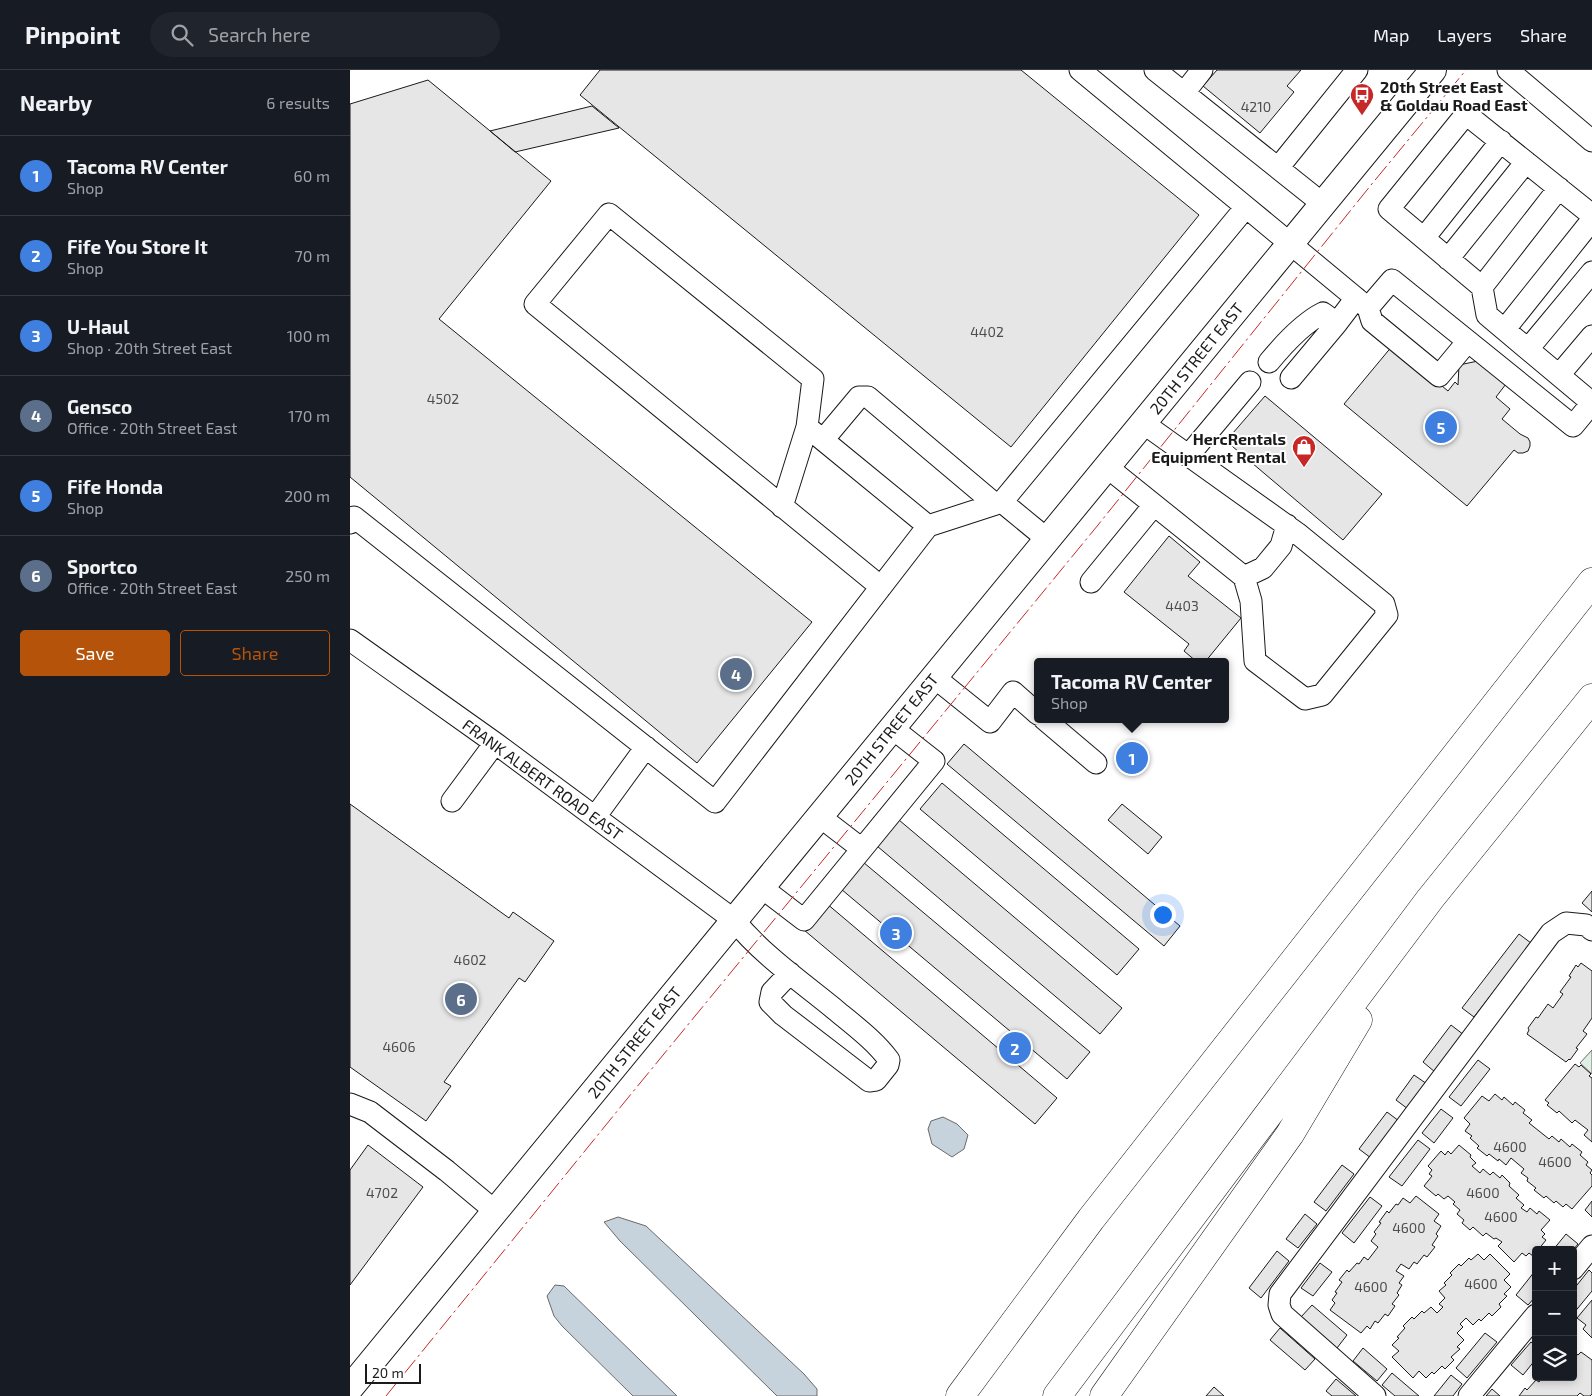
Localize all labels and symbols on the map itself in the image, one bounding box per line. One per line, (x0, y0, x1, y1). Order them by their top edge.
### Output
place label: 20th Street East & Goldau Road East (1380, 77, 1528, 114)
bus stop icon: 20th Street East & Goldau Road East (1349, 82, 1375, 116)
house number: 4210 (1241, 98, 1271, 115)
street label: 20TH STREET EAST (1145, 298, 1247, 418)
house number: 4402 (970, 323, 1004, 340)
house number: 4502 (427, 390, 459, 407)
pin: 5 (1425, 408, 1457, 446)
place label: HercRentals Equipment Rental (1151, 429, 1287, 466)
shop icon: HercRentals Equipment Rental (1291, 434, 1317, 468)
house number: 4403 (1165, 597, 1199, 614)
pin: 4 (720, 655, 752, 693)
street label: 20TH STREET EAST (840, 669, 942, 789)
street label: FRANK ALBERT ROAD EAST (459, 714, 627, 844)
pin: 1 (1116, 739, 1148, 777)
your location (1150, 902, 1176, 928)
pin: 3 (880, 914, 912, 952)
house number: 4602 (454, 951, 487, 968)
pin: 6 (445, 980, 477, 1018)
street label: 20TH STREET EAST (583, 982, 685, 1102)
pin: 2 (999, 1029, 1031, 1067)
house number: 4606 (382, 1038, 416, 1055)
house number: 4600 (1493, 1138, 1527, 1155)
house number: 4600 (1538, 1153, 1572, 1170)
house number: 4702 (366, 1184, 398, 1201)
house number: 4600 (1466, 1184, 1500, 1201)
house number: 4600 (1484, 1208, 1518, 1225)
house number: 4600 (1392, 1219, 1426, 1236)
house number: 4600 (1464, 1275, 1498, 1292)
house number: 4600 (1354, 1278, 1388, 1295)
scale bar (365, 1361, 421, 1384)

